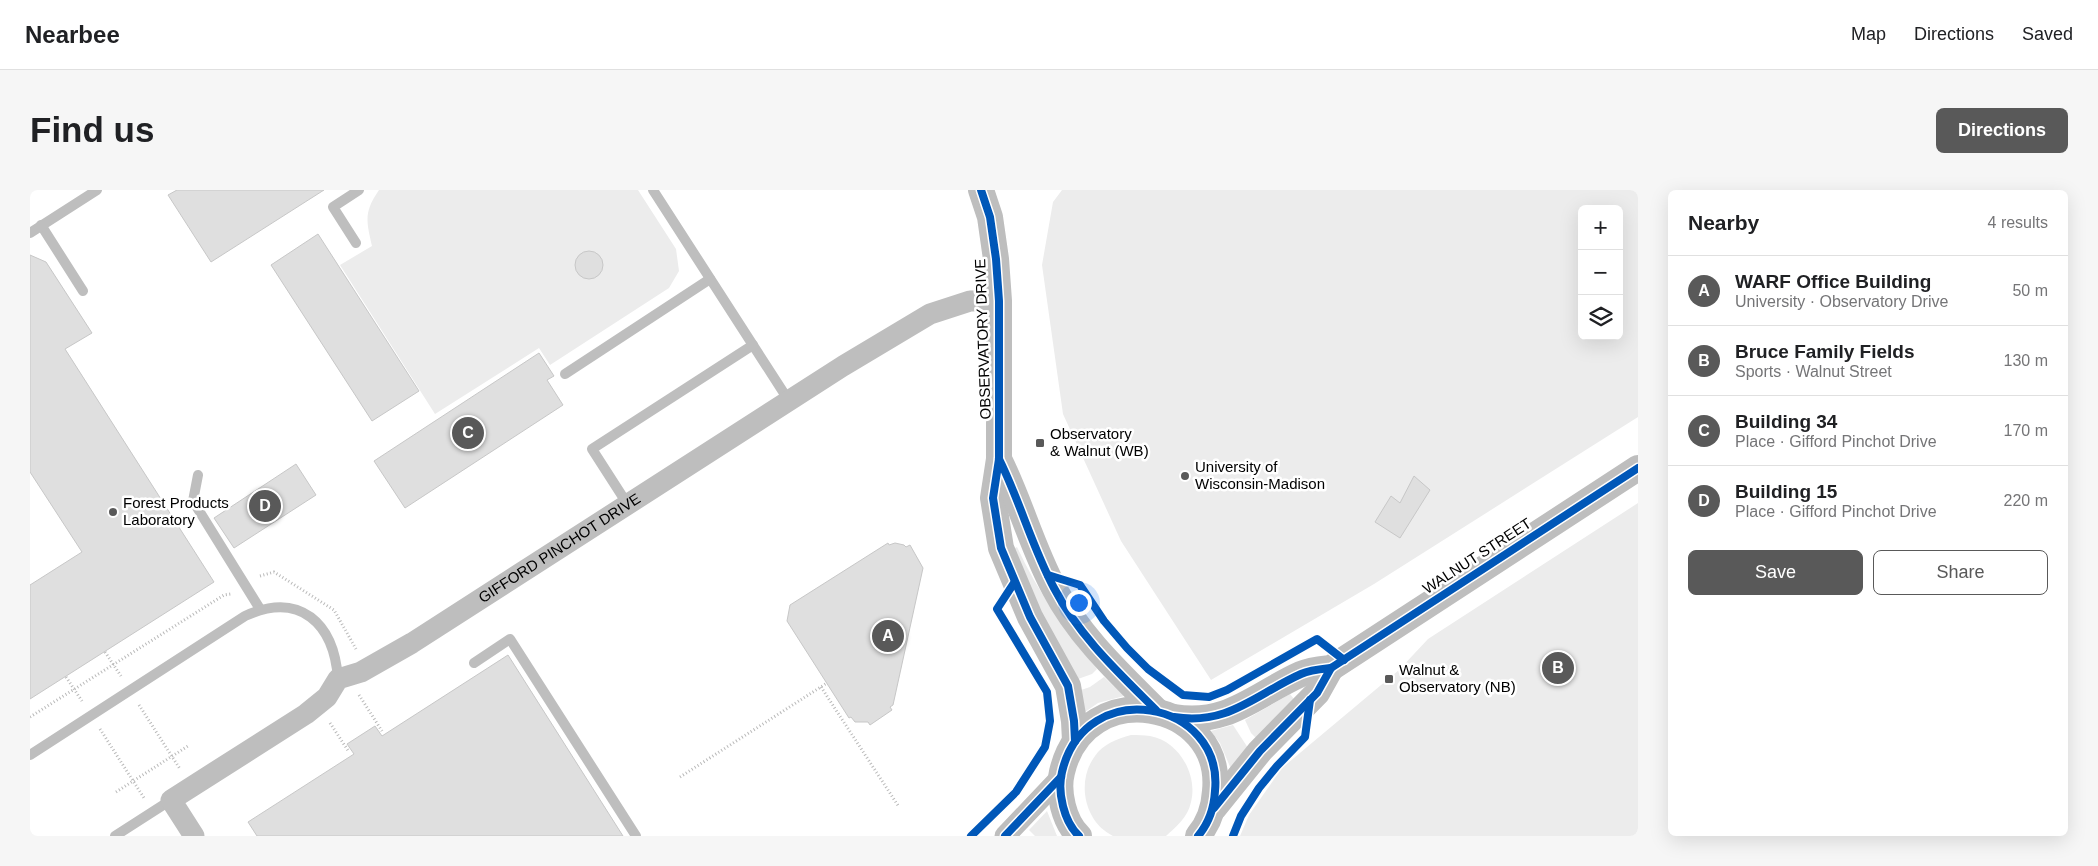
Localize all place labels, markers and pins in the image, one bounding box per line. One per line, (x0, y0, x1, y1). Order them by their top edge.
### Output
pin: C (452, 414, 484, 452)
place label: Observatory & Walnut (WB) (1050, 425, 1149, 459)
marker: Observatory & Walnut (WB) (1034, 437, 1046, 449)
place label: University of Wisconsin-Madison (1195, 458, 1325, 492)
marker: University of Wisconsin-Madison (1179, 470, 1191, 482)
pin: D (249, 487, 281, 525)
place label: Forest Products Laboratory (123, 494, 229, 528)
marker: Forest Products Laboratory (107, 506, 119, 518)
pin: A (872, 617, 904, 655)
pin: B (1542, 649, 1574, 687)
place label: Walnut & Observatory (NB) (1399, 661, 1516, 695)
marker: Walnut & Observatory (NB) (1383, 673, 1395, 685)

